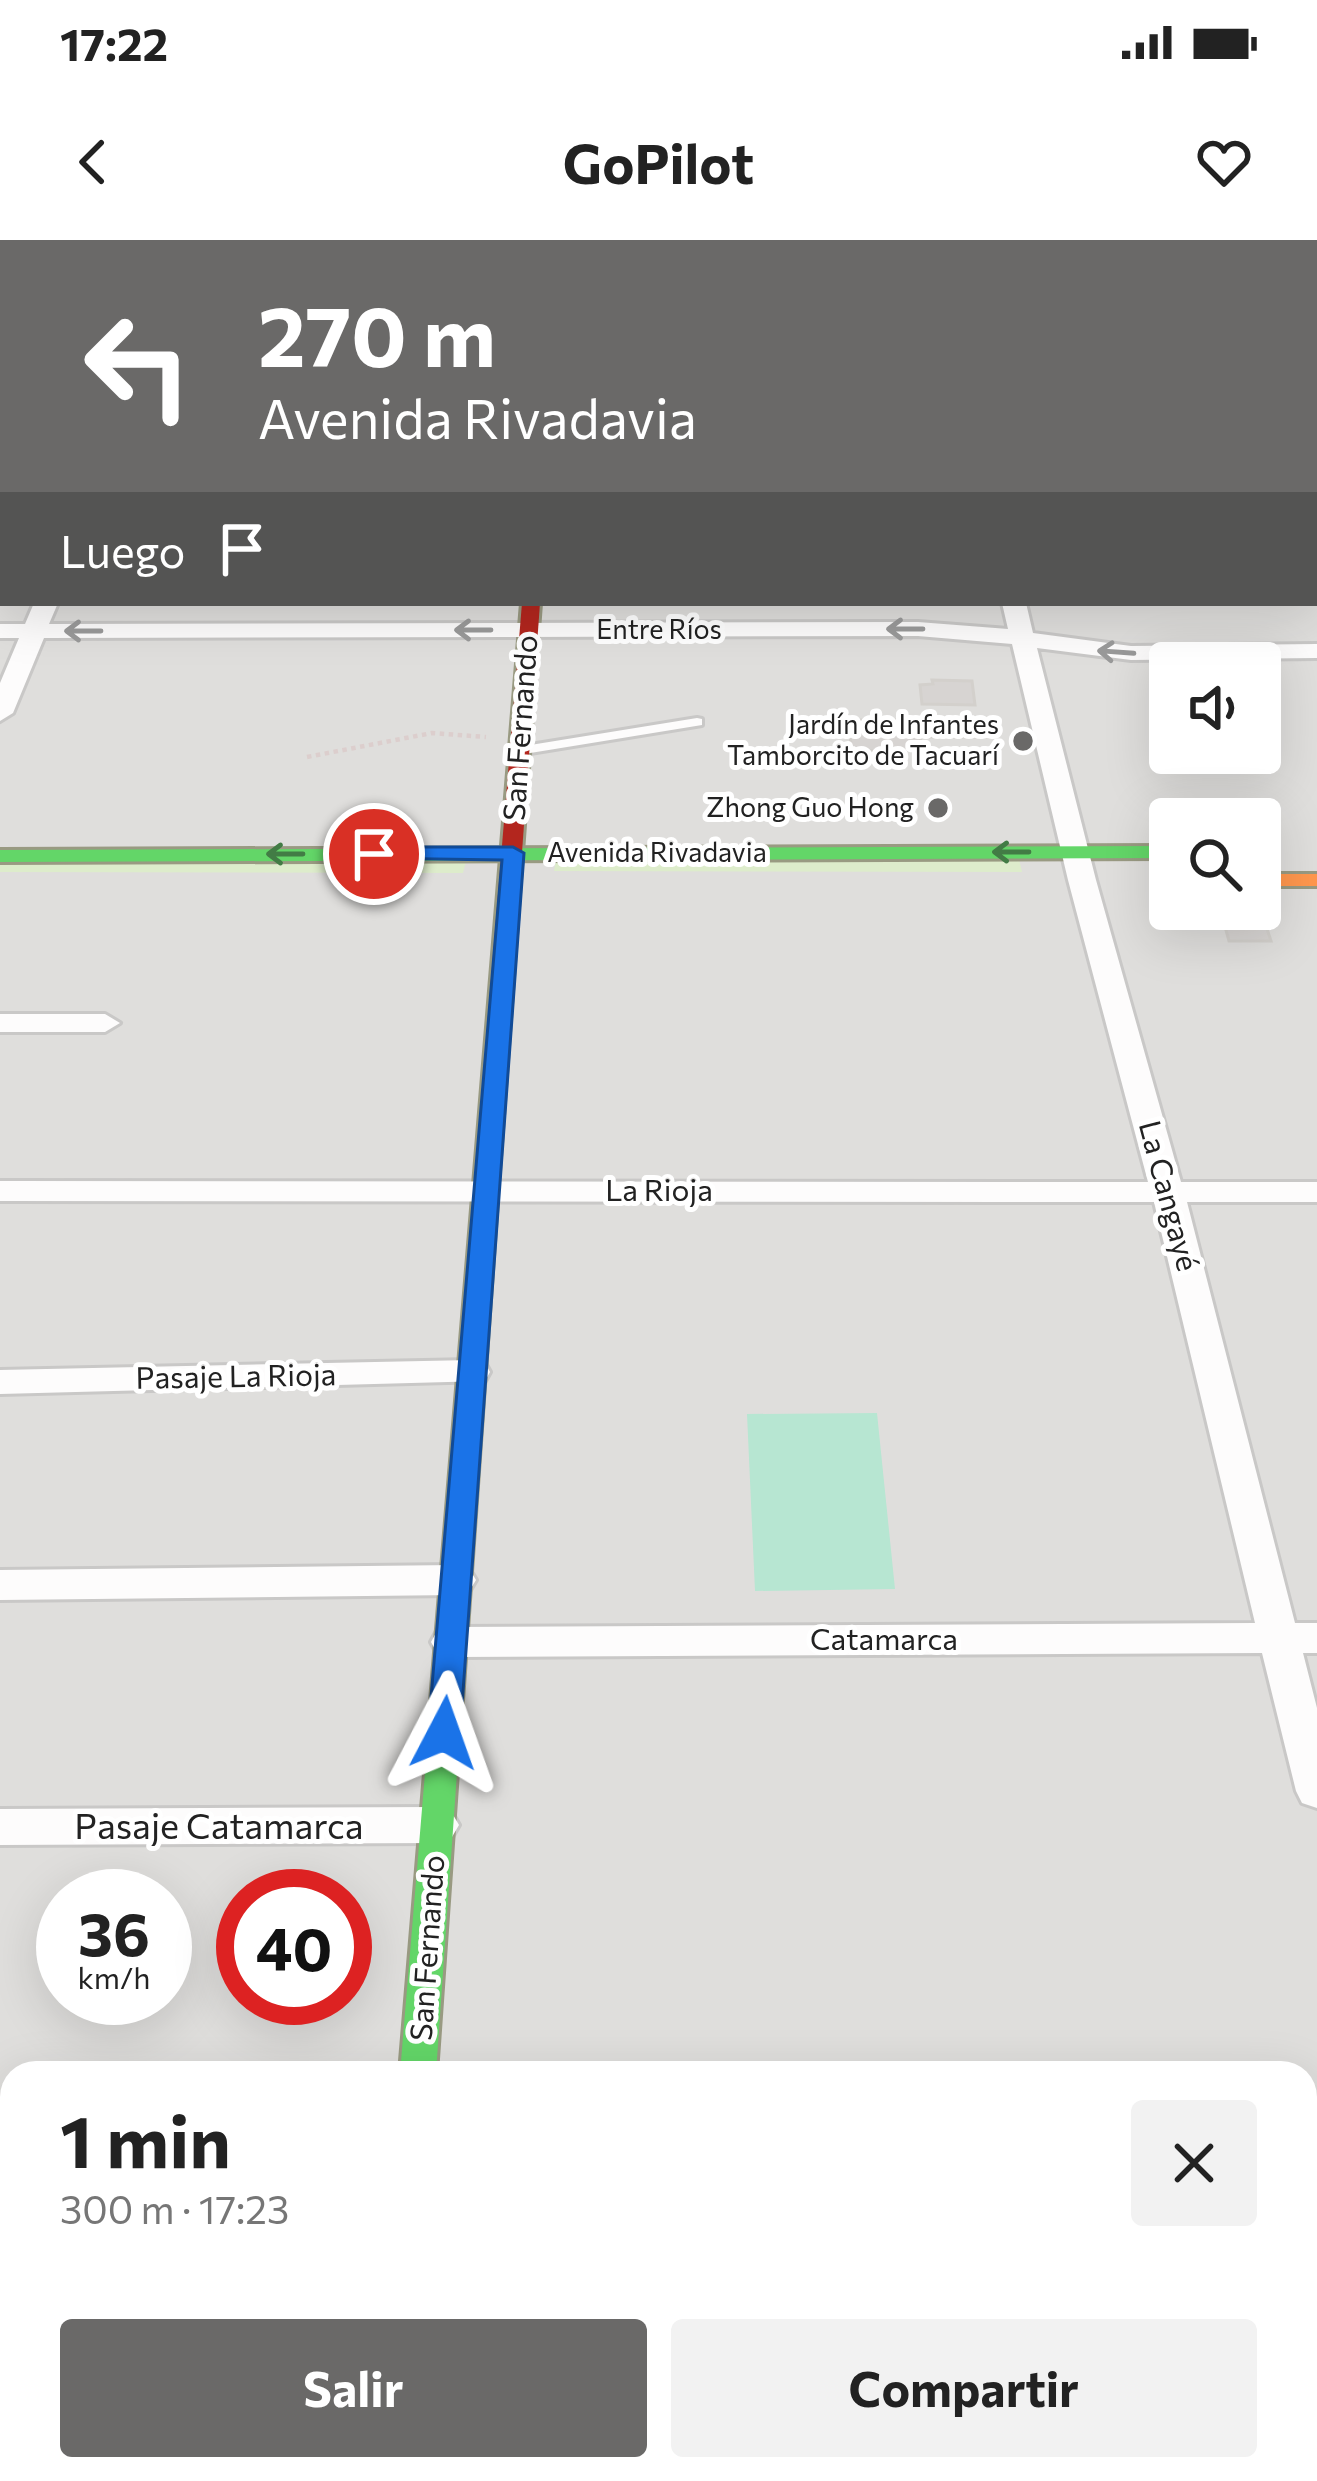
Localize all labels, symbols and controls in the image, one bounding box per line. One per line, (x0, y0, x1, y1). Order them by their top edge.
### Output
text: 17:22 (60, 15, 168, 70)
icon: back (60, 129, 126, 195)
text: GoPilot (563, 129, 754, 195)
icon: heart (1191, 129, 1257, 195)
text: 270 m (258, 282, 496, 384)
icon: left (60, 288, 216, 444)
text: Avenida Rivadavia (258, 384, 697, 450)
icon: arrive (209, 516, 275, 582)
text: Luego (60, 522, 185, 577)
street label: Entre Ríos (596, 612, 722, 645)
one-way arrow (886, 618, 925, 640)
one-way arrow (454, 619, 493, 641)
one-way arrow (64, 620, 103, 642)
street label: San Fernando (494, 634, 543, 822)
one-way arrow (1097, 640, 1136, 663)
map controls (1149, 642, 1281, 930)
button: sound (1149, 642, 1281, 774)
place label: Jardín de Infantes Tamborcito de Tacuarí (727, 707, 1000, 771)
marker: Jardín de Infantes Tamborcito de Tacuarí (1010, 728, 1036, 754)
place label: Zhong Guo Hong (706, 790, 914, 823)
marker: Zhong Guo Hong (925, 795, 951, 821)
button: search (1149, 798, 1281, 930)
pin (323, 803, 425, 905)
icon: arrive (341, 821, 407, 887)
street label: Avenida Rivadavia (547, 835, 767, 868)
one-way arrow (992, 841, 1031, 863)
one-way arrow (266, 843, 305, 866)
street label: La Cangayé (1133, 1116, 1208, 1275)
street label: La Rioja (605, 1170, 713, 1207)
street label: Pasaje La Rioja (135, 1354, 337, 1395)
street label: Catamarca (810, 1619, 958, 1656)
position arrow (381, 1670, 507, 1796)
street label: Pasaje Catamarca (74, 1802, 364, 1846)
street label: San Fernando (401, 1854, 450, 2042)
speed limit sign: 40 (216, 1869, 372, 2025)
text: 36 (78, 1895, 150, 1968)
text: km/h (78, 1958, 150, 1995)
text: 1 min (60, 2095, 231, 2183)
button: close (1131, 2100, 1257, 2226)
text: 300 m · 17:23 (60, 2184, 289, 2232)
button: Salir (60, 2319, 647, 2457)
button: Compartir (671, 2319, 1257, 2457)

